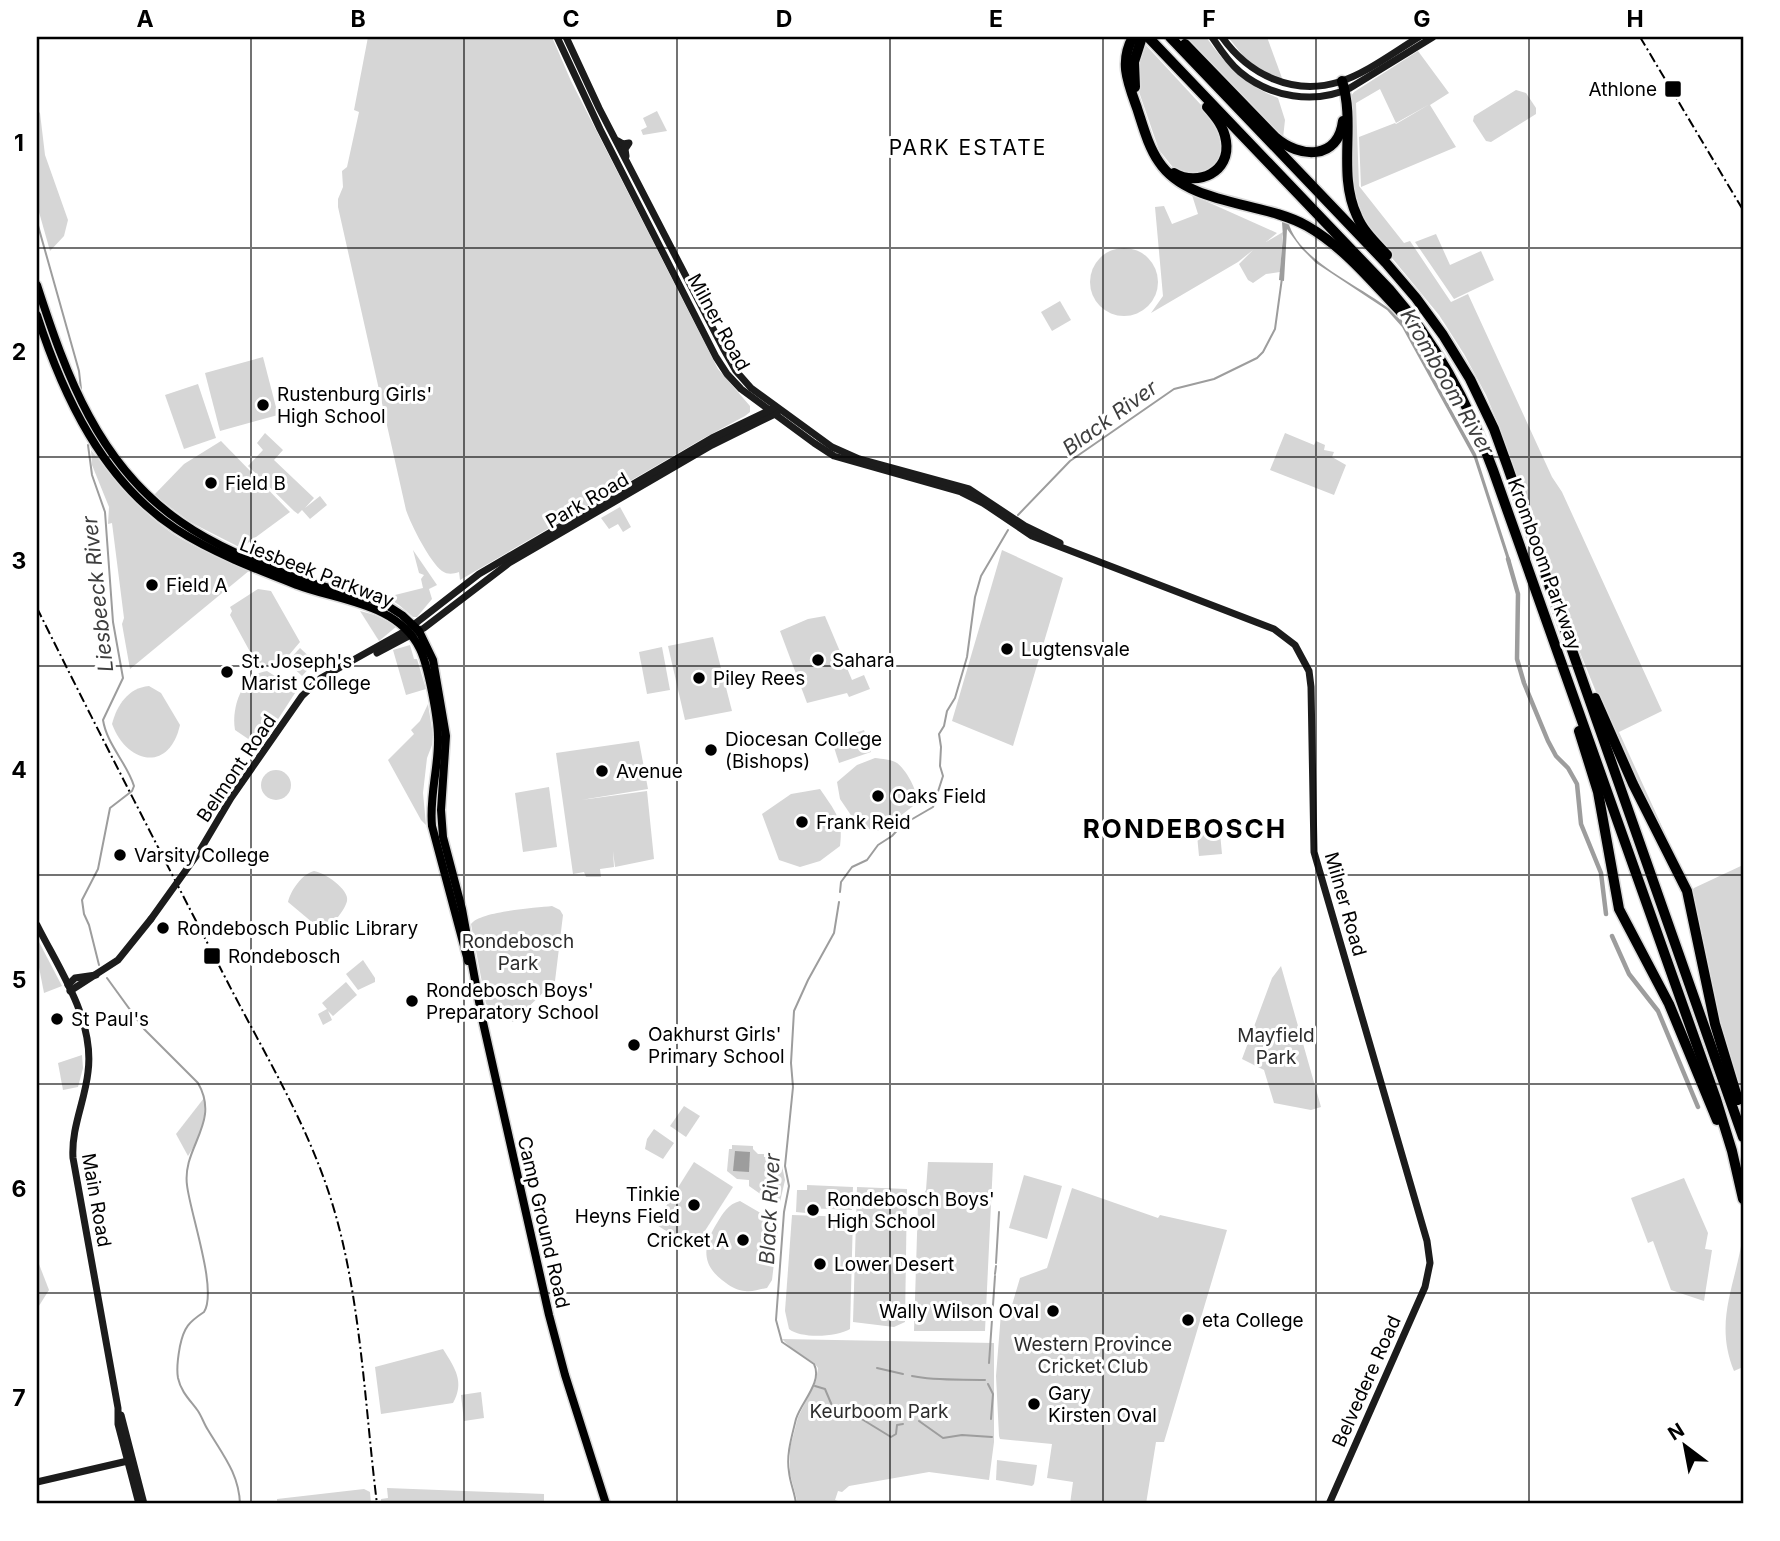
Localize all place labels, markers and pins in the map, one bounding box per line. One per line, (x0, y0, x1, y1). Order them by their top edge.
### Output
place label: Athlone (1589, 78, 1657, 101)
marker: Athlone (1663, 79, 1683, 99)
place label: Rustenburg Girls' High School (277, 383, 432, 428)
marker: Rustenburg Girls' High School (255, 397, 271, 413)
place label: Field B (225, 472, 286, 495)
marker: Field B (203, 475, 219, 491)
place label: Field A (166, 574, 228, 597)
marker: Field A (144, 577, 160, 593)
place label: Lugtensvale (1021, 638, 1130, 661)
marker: Lugtensvale (999, 641, 1015, 657)
place label: Sahara (832, 649, 895, 672)
place label: St. Joseph's Marist College (241, 650, 371, 695)
marker: Sahara (810, 652, 826, 668)
marker: St. Joseph's Marist College (219, 664, 235, 680)
place label: Piley Rees (713, 667, 805, 690)
marker: Piley Rees (691, 670, 707, 686)
place label: Diocesan College (Bishops) (725, 728, 882, 773)
marker: Diocesan College (Bishops) (703, 742, 719, 758)
place label: Avenue (616, 760, 683, 783)
marker: Avenue (594, 763, 610, 779)
place label: Oaks Field (892, 785, 986, 808)
marker: Oaks Field (870, 788, 886, 804)
place label: Frank Reid (816, 811, 911, 834)
marker: Frank Reid (794, 814, 810, 830)
place label: Varsity College (134, 844, 270, 867)
marker: Varsity College (112, 847, 128, 863)
place label: Rondebosch Public Library (177, 917, 418, 940)
marker: Rondebosch Public Library (155, 920, 171, 936)
place label: Rondebosch (228, 945, 340, 968)
marker: Rondebosch (202, 946, 222, 966)
place label: Rondebosch Boys' Preparatory School (426, 979, 599, 1024)
marker: Rondebosch Boys' Preparatory School (404, 993, 420, 1009)
place label: St Paul's (71, 1008, 149, 1031)
marker: St Paul's (49, 1011, 65, 1027)
place label: Oakhurst Girls' Primary School (648, 1023, 785, 1068)
marker: Oakhurst Girls' Primary School (626, 1037, 642, 1053)
place label: Tinkie Heyns Field (575, 1183, 680, 1228)
place label: Rondebosch Boys' High School (827, 1188, 995, 1233)
marker: Tinkie Heyns Field (686, 1197, 702, 1213)
marker: Rondebosch Boys' High School (805, 1202, 821, 1218)
place label: Cricket A (646, 1229, 729, 1252)
marker: Cricket A (735, 1232, 751, 1248)
place label: Lower Desert (834, 1253, 954, 1276)
marker: Lower Desert (812, 1256, 828, 1272)
place label: Wally Wilson Oval (879, 1300, 1039, 1323)
marker: Wally Wilson Oval (1045, 1303, 1061, 1319)
place label: eta College (1202, 1309, 1304, 1332)
marker: eta College (1180, 1312, 1196, 1328)
place label: Gary Kirsten Oval (1048, 1382, 1157, 1427)
marker: Gary Kirsten Oval (1026, 1396, 1042, 1412)

